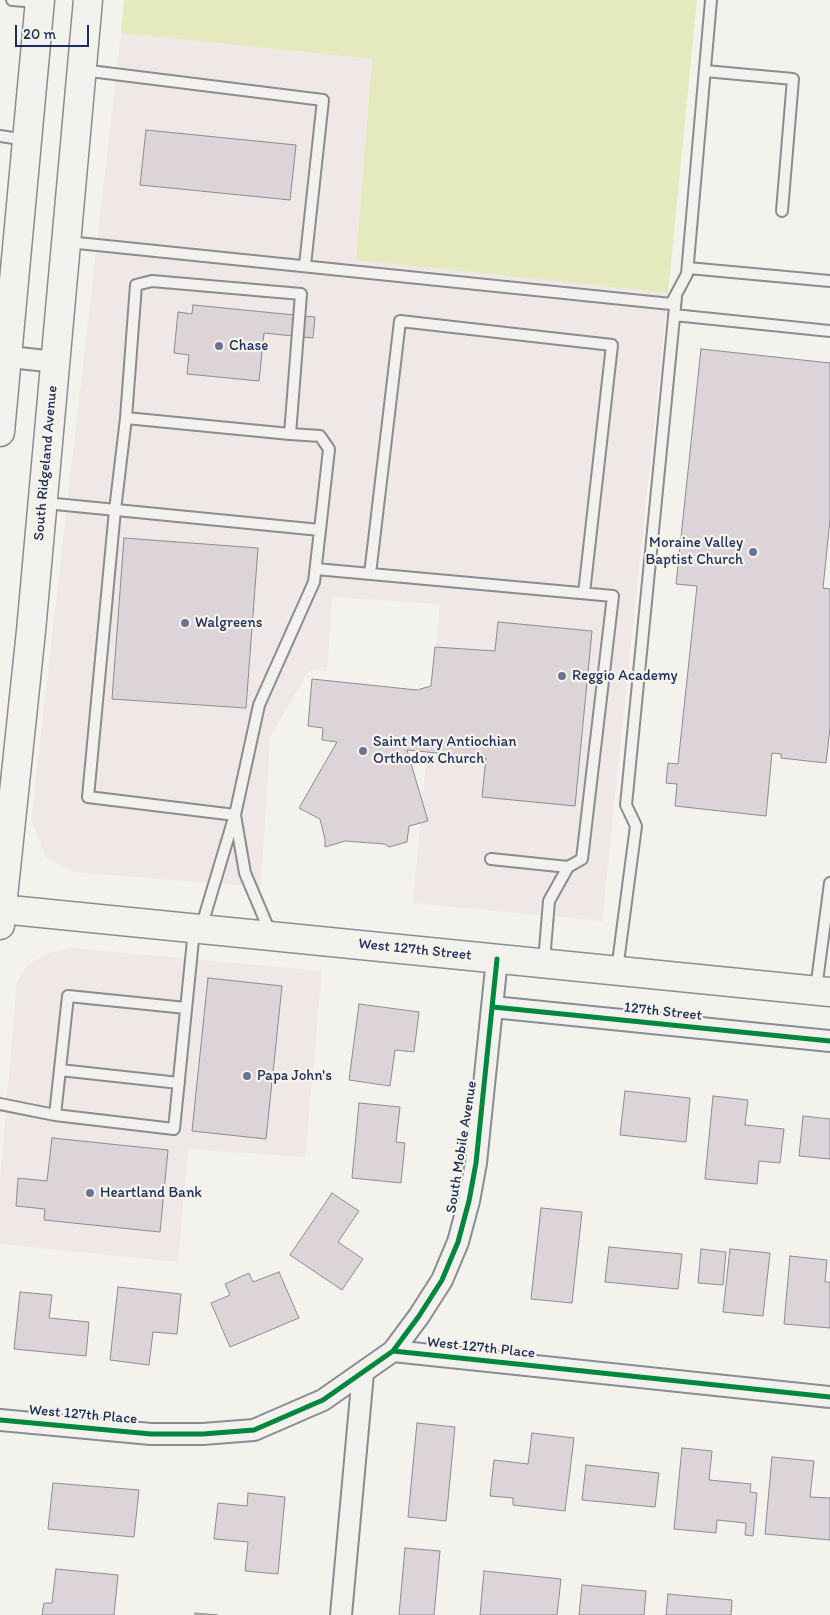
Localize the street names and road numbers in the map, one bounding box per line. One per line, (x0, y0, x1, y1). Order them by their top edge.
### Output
street label: South Ridgeland Avenue (30, 385, 62, 541)
street label: West 127th Street (357, 935, 473, 965)
street label: 127th Street (623, 999, 703, 1025)
street label: South Mobile Avenue (443, 1079, 481, 1215)
street label: West 127th Place (426, 1333, 536, 1363)
street label: West 127th Place (28, 1401, 138, 1429)

